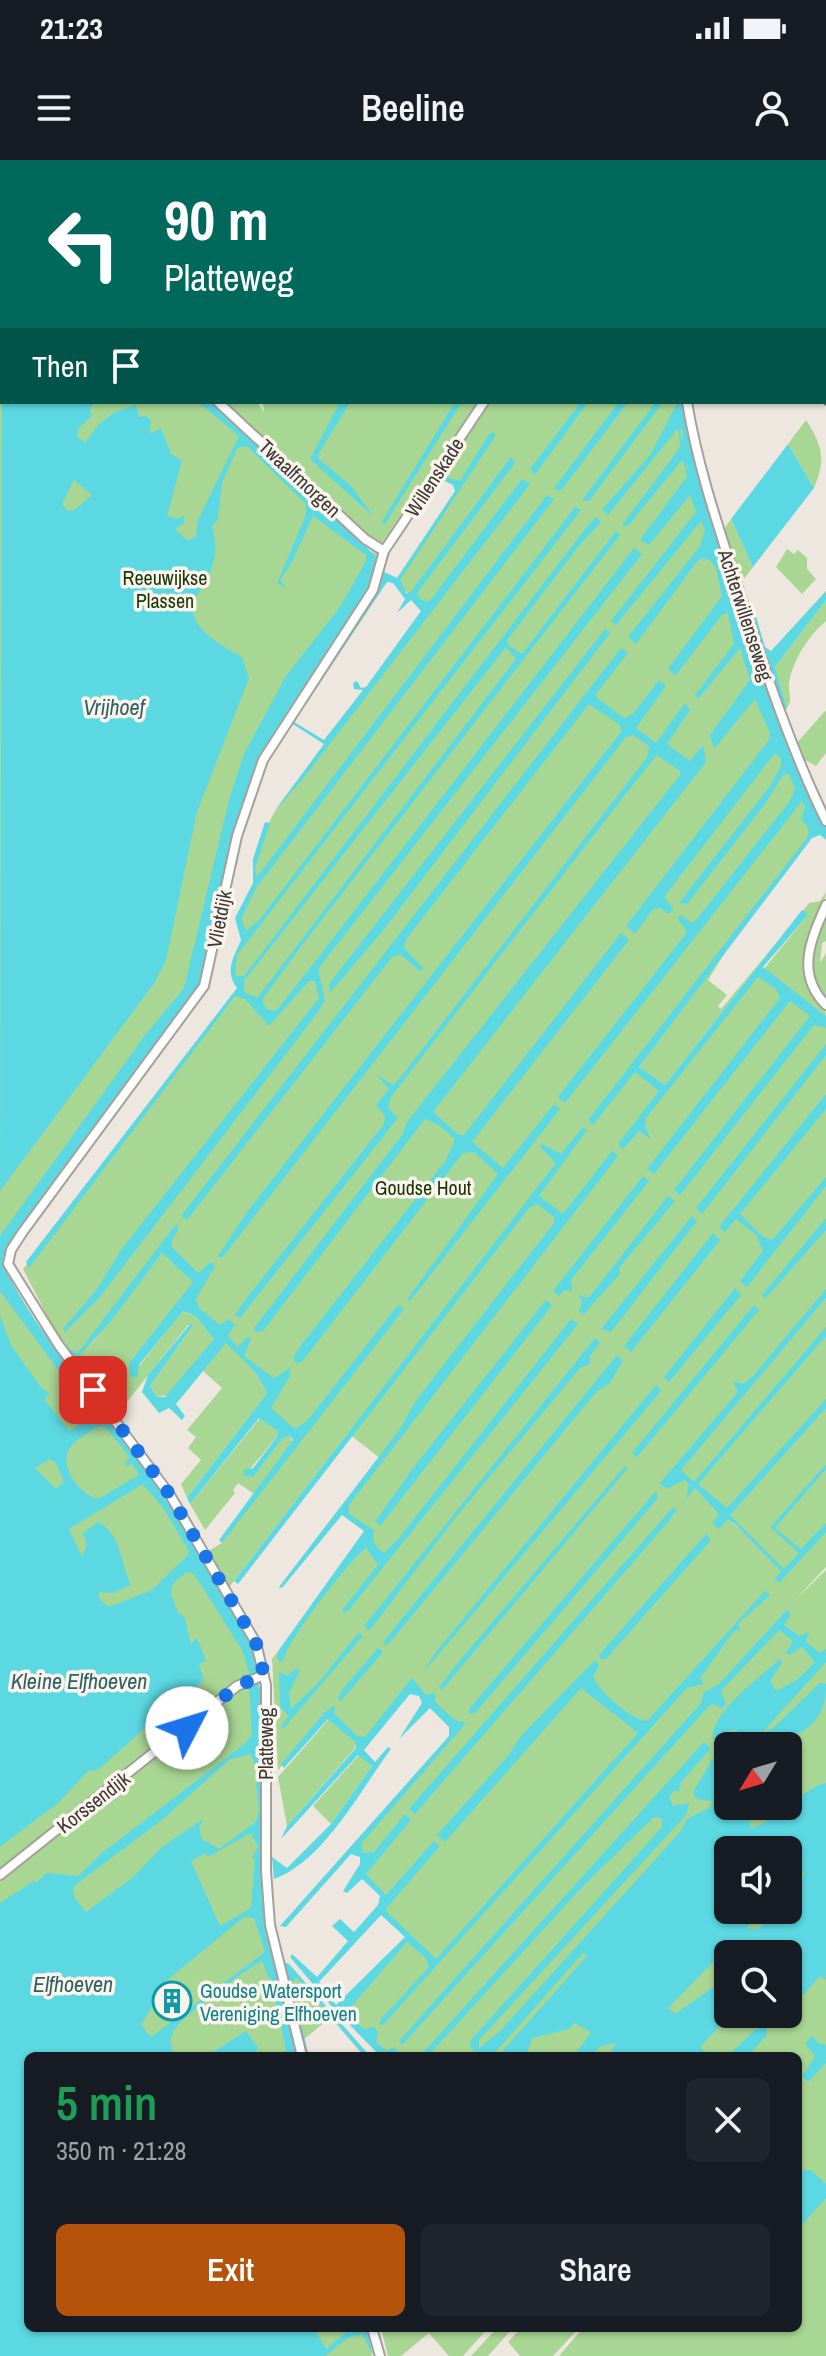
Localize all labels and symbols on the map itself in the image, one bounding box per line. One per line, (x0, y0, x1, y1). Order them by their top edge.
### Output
street label: Willenskade (398, 432, 470, 522)
street label: Twaalfmorgen (253, 433, 347, 523)
street label: Achterwillenseweg (712, 545, 780, 684)
park label: Reeuwijkse Plassen (123, 564, 207, 614)
water label: Vrijhoef (83, 692, 147, 722)
street label: Vlietdijk (200, 887, 238, 950)
park label: Goudse Hout (375, 1174, 472, 1201)
pin (59, 1356, 127, 1424)
water label: Kleine Elfhoeven (11, 1666, 147, 1696)
position arrow (145, 1686, 229, 1770)
street label: Platteweg (252, 1708, 279, 1780)
north arrow (714, 1732, 802, 1820)
street label: Korssendijk (51, 1764, 136, 1839)
water label: Elfhoeven (33, 1969, 113, 1999)
place label: Goudse Watersport Vereniging Elfhoeven (200, 1977, 357, 2027)
building icon: Goudse Watersport Vereniging Elfhoeven (151, 1980, 193, 2022)

